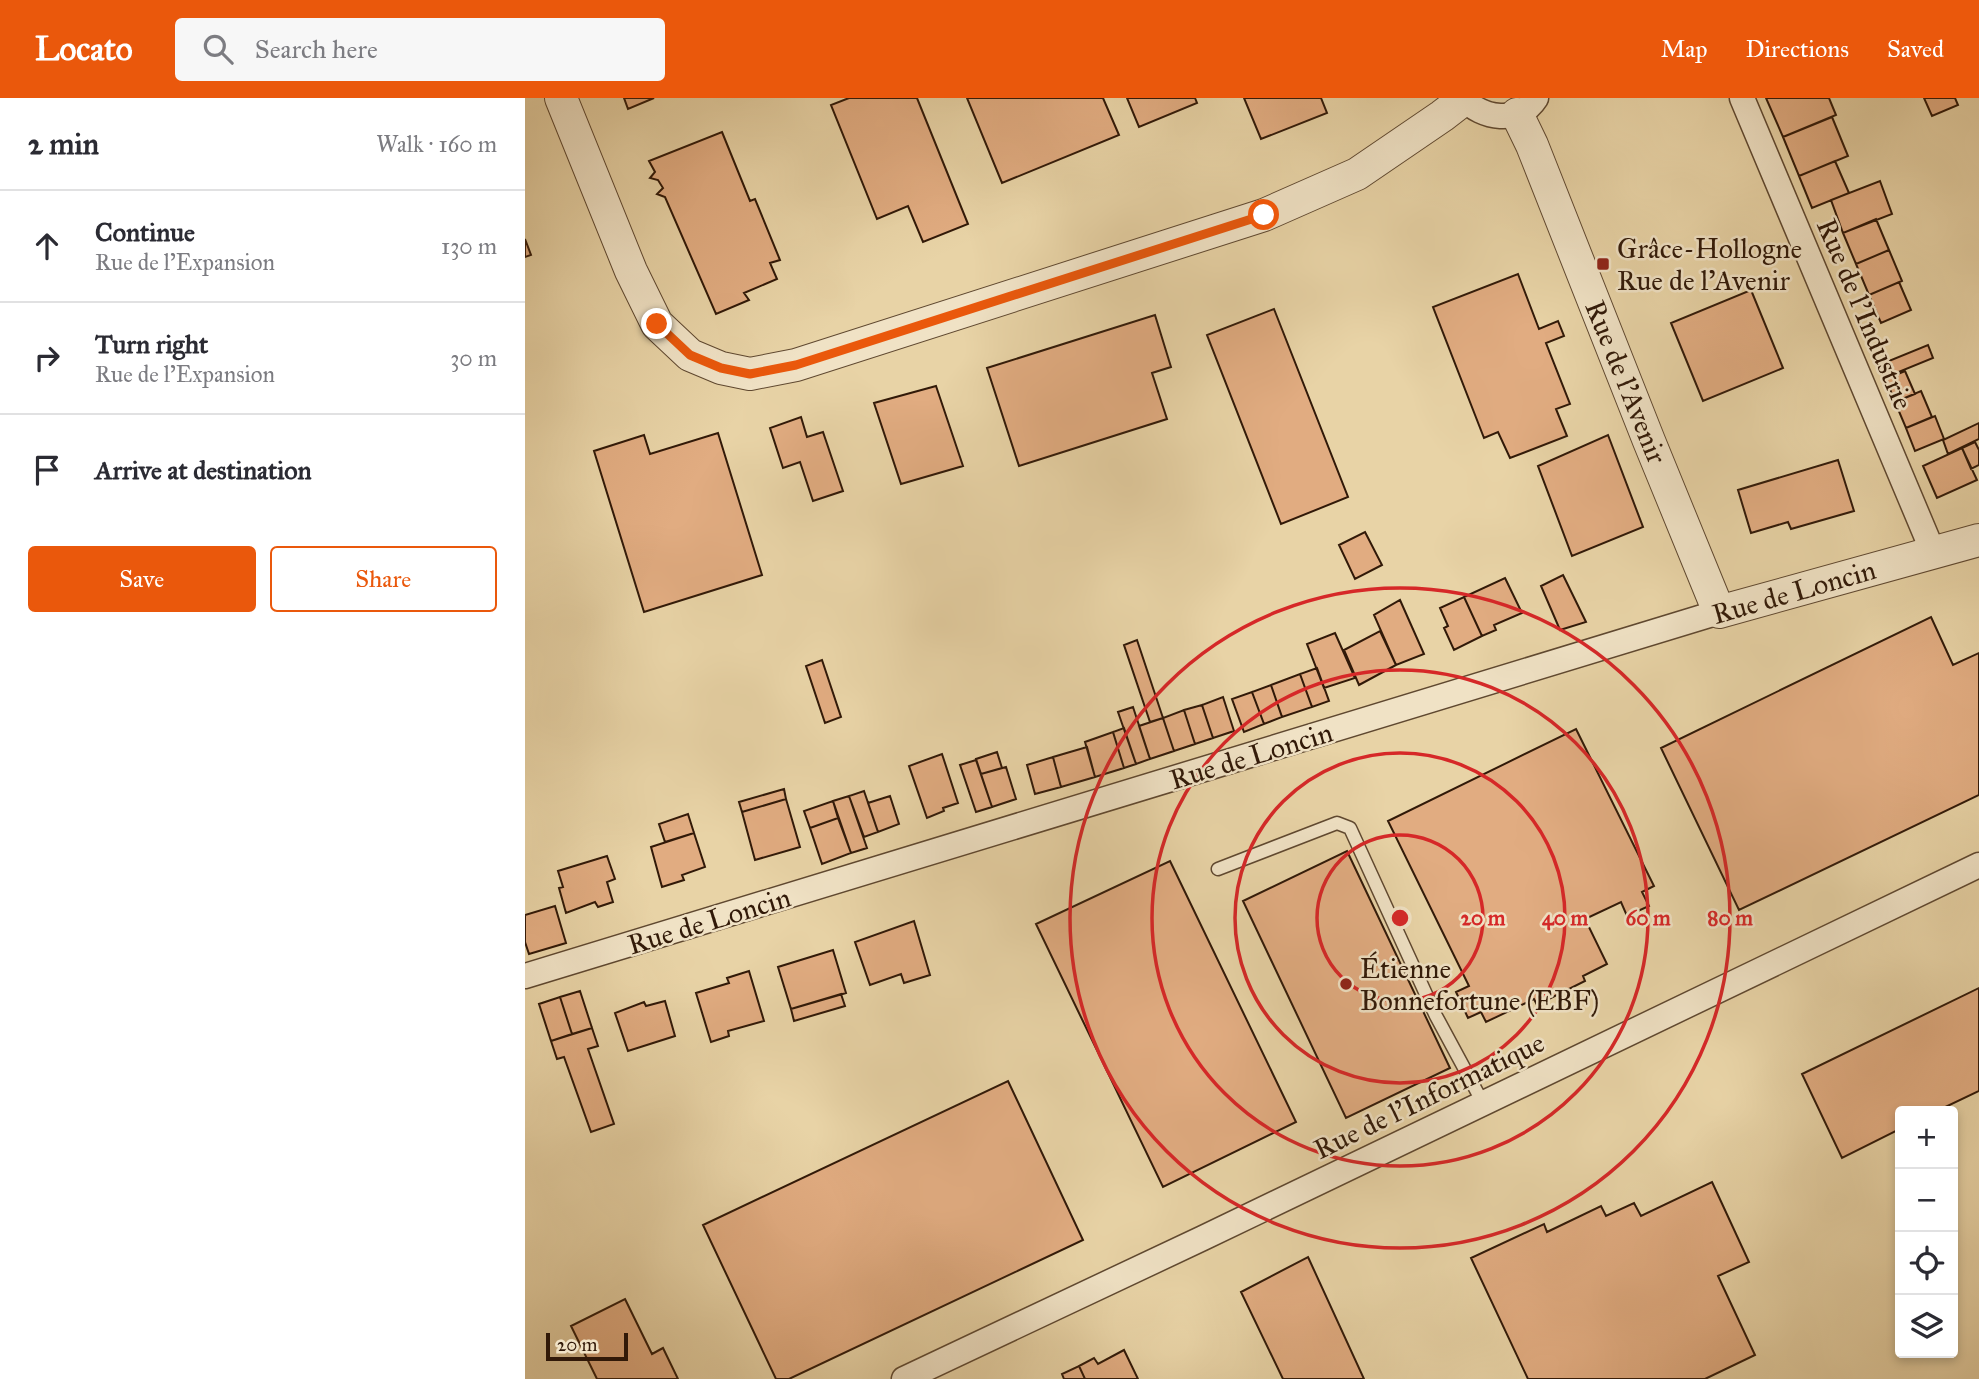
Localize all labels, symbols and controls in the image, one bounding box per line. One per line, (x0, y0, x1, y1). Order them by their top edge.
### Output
search box (175, 18, 665, 81)
text: Locato (35, 29, 133, 69)
icon: search (199, 30, 237, 68)
text: Search here (255, 33, 378, 65)
text: Map (1661, 34, 1708, 64)
text: Directions (1746, 34, 1849, 64)
text: Saved (1887, 34, 1944, 64)
text: 2 min (28, 126, 99, 162)
text: Walk · 160 m (376, 130, 497, 158)
route start (1248, 199, 1279, 230)
street label: Rue de l'Industrie (1809, 213, 1921, 415)
text: Continue (95, 216, 195, 248)
icon: ahead (28, 227, 66, 265)
place label: Grâce-Hollogne Rue de l'Avenir (1617, 231, 1802, 298)
text: 130 m (441, 232, 497, 260)
text: Rue de l'Expansion (95, 248, 275, 276)
marker: Grâce-Hollogne Rue de l'Avenir (1595, 256, 1611, 272)
street label: Rue de l'Avenir (1577, 295, 1675, 469)
route end (641, 308, 672, 339)
text: Turn right (95, 328, 208, 360)
icon: right (28, 339, 66, 377)
text: 30 m (450, 344, 497, 372)
text: Rue de l'Expansion (95, 360, 275, 388)
icon: arrive (28, 451, 66, 489)
text: Arrive at destination (95, 454, 312, 486)
button: Save (28, 546, 256, 612)
button: Share (270, 546, 497, 612)
street label: Rue de Loncin (1708, 552, 1880, 632)
street label: Rue de Loncin (1165, 715, 1337, 797)
street label: Rue de Loncin (623, 880, 795, 962)
text: 20 m (1461, 905, 1506, 931)
text: 40 m (1542, 905, 1588, 931)
text: 60 m (1625, 905, 1671, 931)
text: 80 m (1707, 905, 1753, 931)
centre of rings (1388, 906, 1412, 930)
place label: Étienne Bonnefortune (EBF) (1360, 951, 1599, 1018)
marker: Étienne Bonnefortune (EBF) (1338, 976, 1354, 992)
street label: Rue de l'Informatique (1308, 1025, 1550, 1167)
map controls (1895, 1106, 1958, 1358)
button: + (1895, 1106, 1958, 1169)
button: − (1895, 1169, 1958, 1232)
button: locate (1895, 1232, 1958, 1295)
button: layers (1895, 1295, 1958, 1358)
scale bar (546, 1330, 628, 1362)
text: 20 m (557, 1333, 598, 1356)

